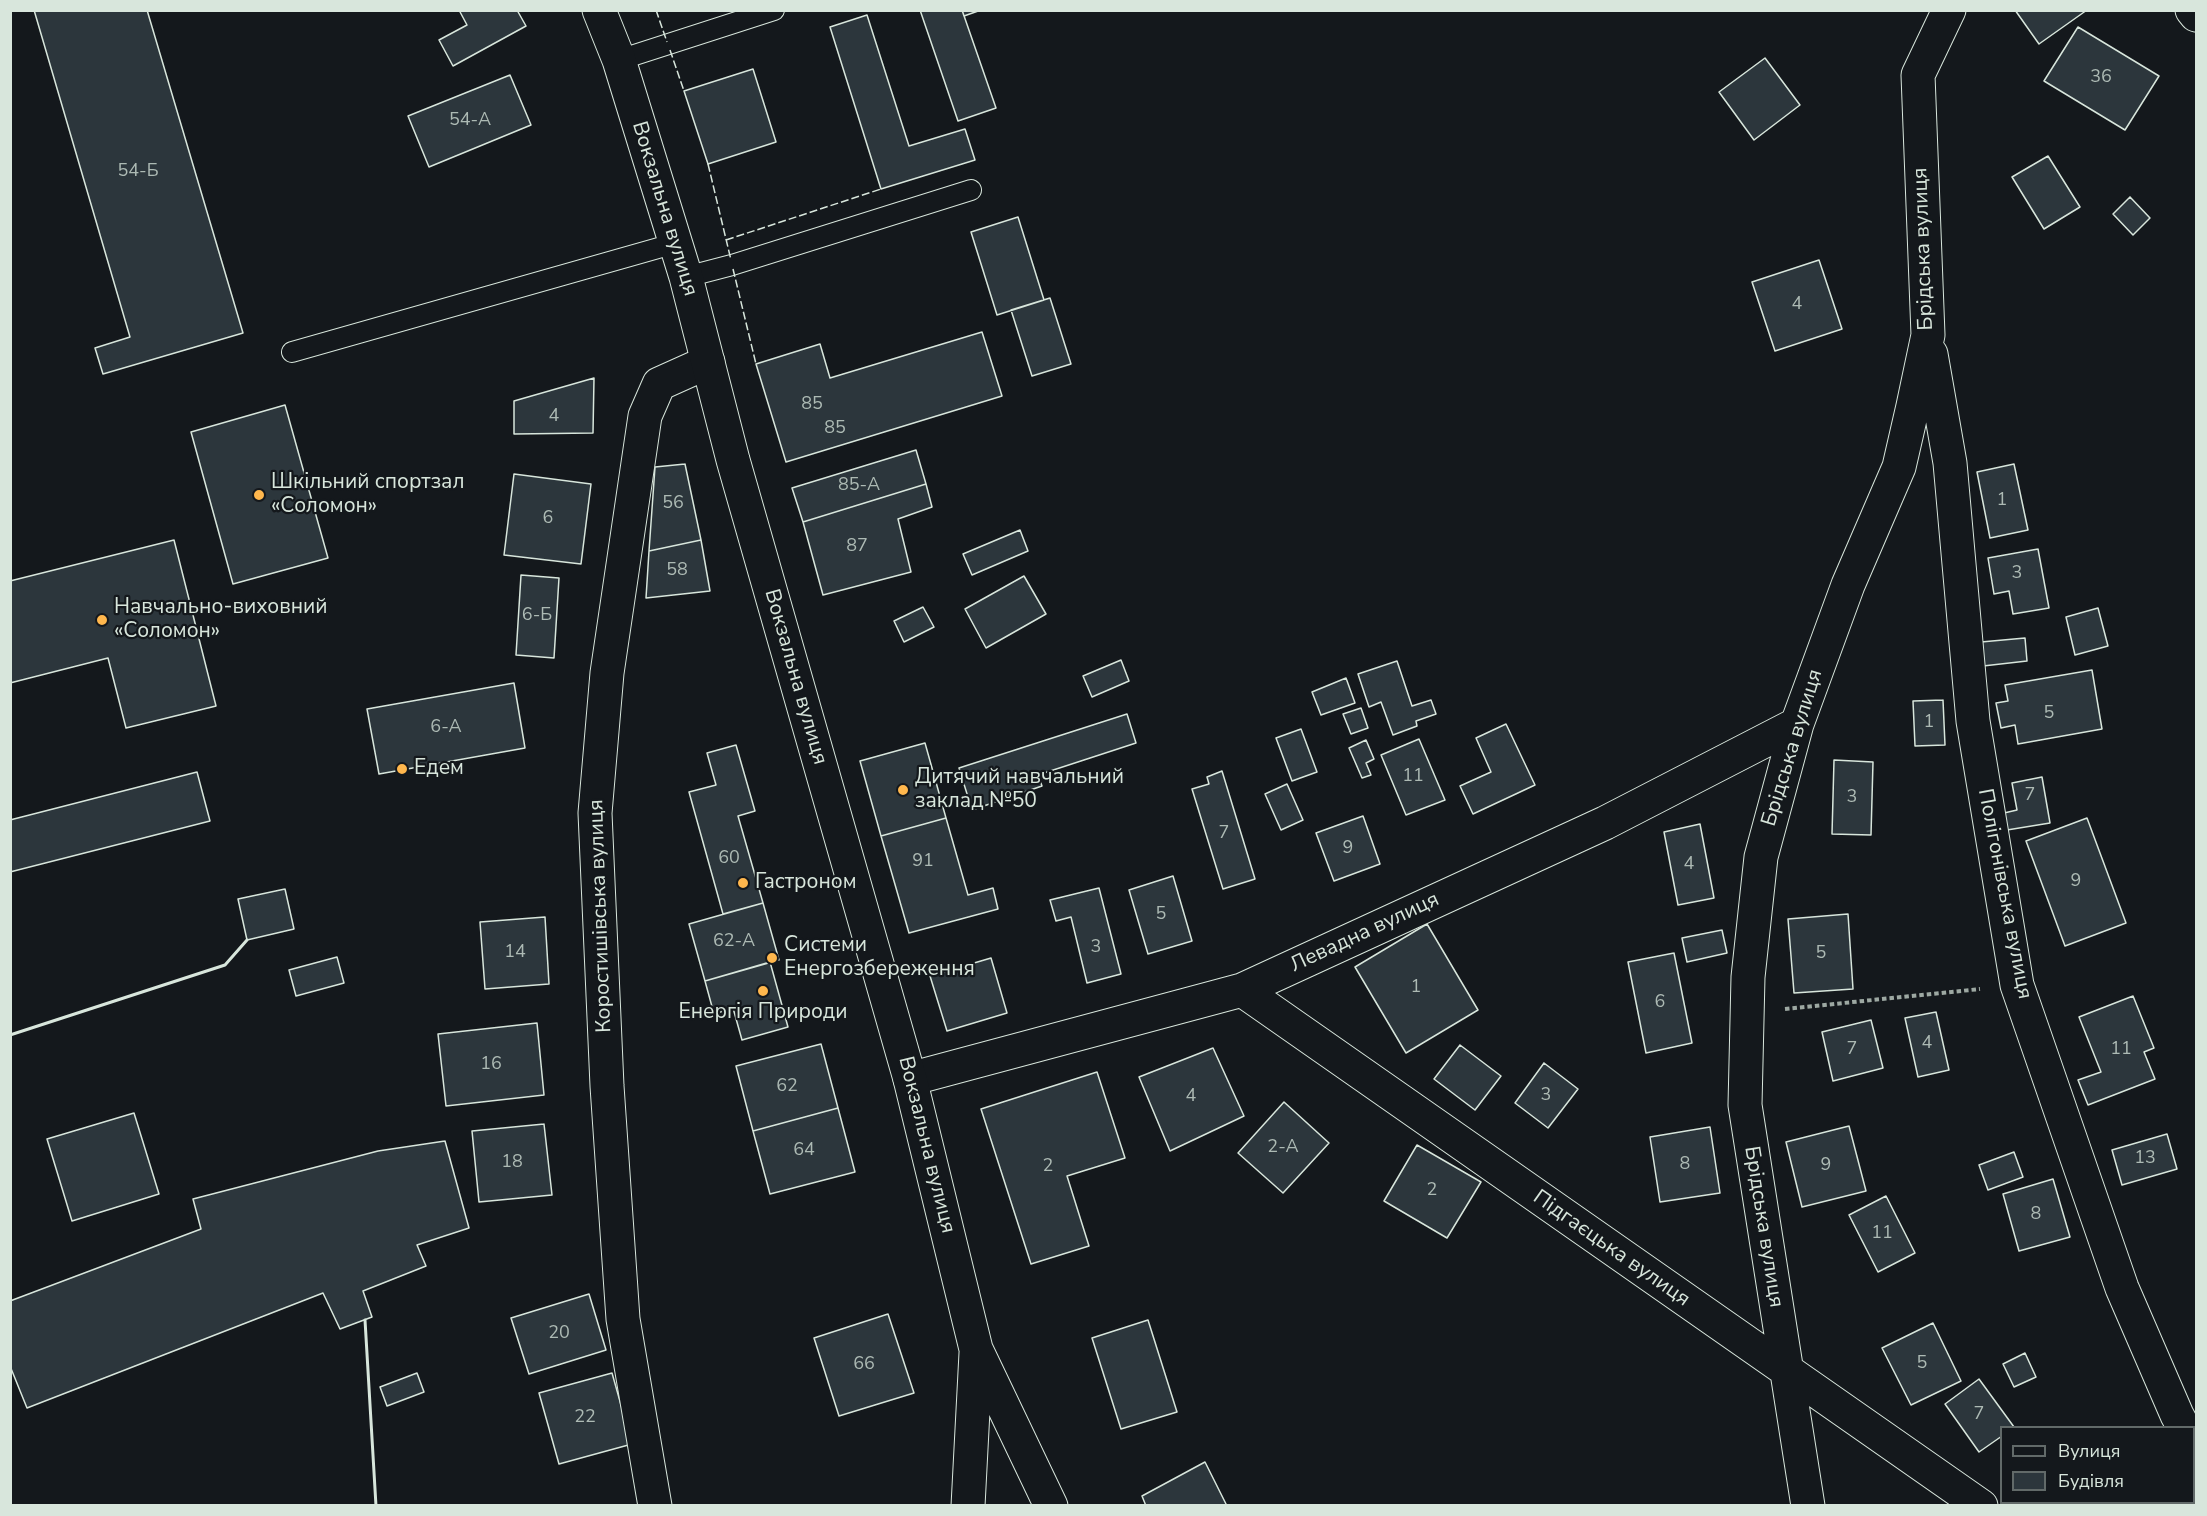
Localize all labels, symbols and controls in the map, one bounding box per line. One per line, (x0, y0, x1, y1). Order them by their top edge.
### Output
house number: 36 (2090, 67, 2112, 89)
house number: 54-А (449, 110, 491, 132)
street label: Вокзальна вулиця (625, 119, 703, 299)
house number: 54-Б (117, 161, 159, 183)
street label: Брідська вулиця (1909, 167, 1939, 331)
house number: 4 (1792, 294, 1802, 316)
house number: 85 (801, 394, 823, 416)
house number: 4 (549, 406, 559, 428)
house number: 85 (824, 418, 846, 440)
place label: Шкільний спортзал «Соломон» (271, 470, 464, 520)
house number: 85-А (838, 475, 880, 497)
marker: Шкільний спортзал «Соломон» (252, 488, 266, 502)
house number: 1 (1997, 490, 2007, 512)
house number: 56 (662, 493, 684, 515)
house number: 6 (543, 508, 553, 530)
house number: 87 (846, 536, 868, 558)
house number: 58 (666, 560, 688, 582)
house number: 3 (2012, 563, 2022, 585)
street label: Вокзальна вулиця (758, 586, 832, 768)
place label: Навчально-виховний «Соломон» (114, 595, 328, 645)
house number: 6-Б (522, 605, 552, 627)
marker: Навчально-виховний «Соломон» (95, 613, 109, 627)
street label: Брідська вулиця (1757, 666, 1829, 830)
house number: 5 (2044, 703, 2054, 725)
house number: 1 (1924, 712, 1934, 734)
house number: 6-А (430, 717, 462, 739)
place label: Едем (414, 756, 464, 782)
marker: Едем (395, 762, 409, 776)
place label: Дитячий навчальний заклад №50 (915, 765, 1124, 815)
house number: 11 (1402, 766, 1424, 788)
marker: Дитячий навчальний заклад №50 (896, 783, 910, 797)
house number: 7 (2025, 785, 2035, 807)
house number: 3 (1847, 787, 1857, 809)
street label: Полігонівська вулиця (1971, 787, 2037, 1001)
street label: Коростишівська вулиця (584, 799, 618, 1033)
house number: 7 (1219, 823, 1229, 845)
house number: 9 (1343, 838, 1353, 860)
house number: 60 (718, 848, 740, 870)
house number: 91 (912, 851, 934, 873)
house number: 4 (1684, 854, 1694, 876)
place label: Гастроном (755, 870, 856, 896)
house number: 9 (2071, 871, 2081, 893)
marker: Гастроном (736, 876, 750, 890)
street label: Левадна вулиця (1287, 888, 1443, 978)
house number: 5 (1156, 904, 1166, 926)
house number: 62-А (713, 931, 755, 953)
place label: Системи Енергозбереження (784, 933, 975, 983)
house number: 3 (1091, 937, 1101, 959)
house number: 14 (504, 942, 526, 964)
house number: 5 (1816, 943, 1826, 965)
marker: Системи Енергозбереження (765, 951, 779, 965)
house number: 1 (1411, 977, 1421, 999)
marker: Енергія Природи (756, 984, 770, 998)
house number: 6 (1655, 992, 1665, 1014)
place label: Енергія Природи (679, 1000, 847, 1026)
house number: 4 (1922, 1033, 1932, 1055)
house number: 7 (1847, 1039, 1857, 1061)
house number: 11 (2110, 1039, 2132, 1061)
house number: 16 (480, 1054, 502, 1076)
street label: Вокзальна вулиця (892, 1054, 960, 1236)
house number: 62 (776, 1076, 798, 1098)
house number: 3 (1541, 1085, 1551, 1107)
house number: 4 (1186, 1086, 1196, 1108)
house number: 2-А (1267, 1137, 1299, 1159)
house number: 64 (793, 1140, 815, 1162)
street label: Брідська вулиця (1738, 1145, 1788, 1309)
house number: 13 (2134, 1148, 2156, 1170)
house number: 18 (501, 1152, 523, 1174)
house number: 8 (1680, 1154, 1690, 1176)
house number: 9 (1821, 1155, 1831, 1177)
house number: 2 (1043, 1156, 1053, 1178)
house number: 2 (1427, 1180, 1437, 1202)
street label: Підгаєцька вулиця (1528, 1185, 1694, 1313)
house number: 8 (2031, 1204, 2041, 1226)
house number: 11 (1871, 1223, 1893, 1245)
house number: 20 (548, 1323, 570, 1345)
house number: 5 (1917, 1353, 1927, 1375)
house number: 66 (853, 1354, 875, 1376)
house number: 7 (1974, 1404, 1984, 1426)
house number: 22 (574, 1407, 596, 1429)
legend (2000, 1426, 2195, 1504)
text: Вулиця (2058, 1439, 2120, 1463)
text: Будівля (2058, 1469, 2124, 1493)

